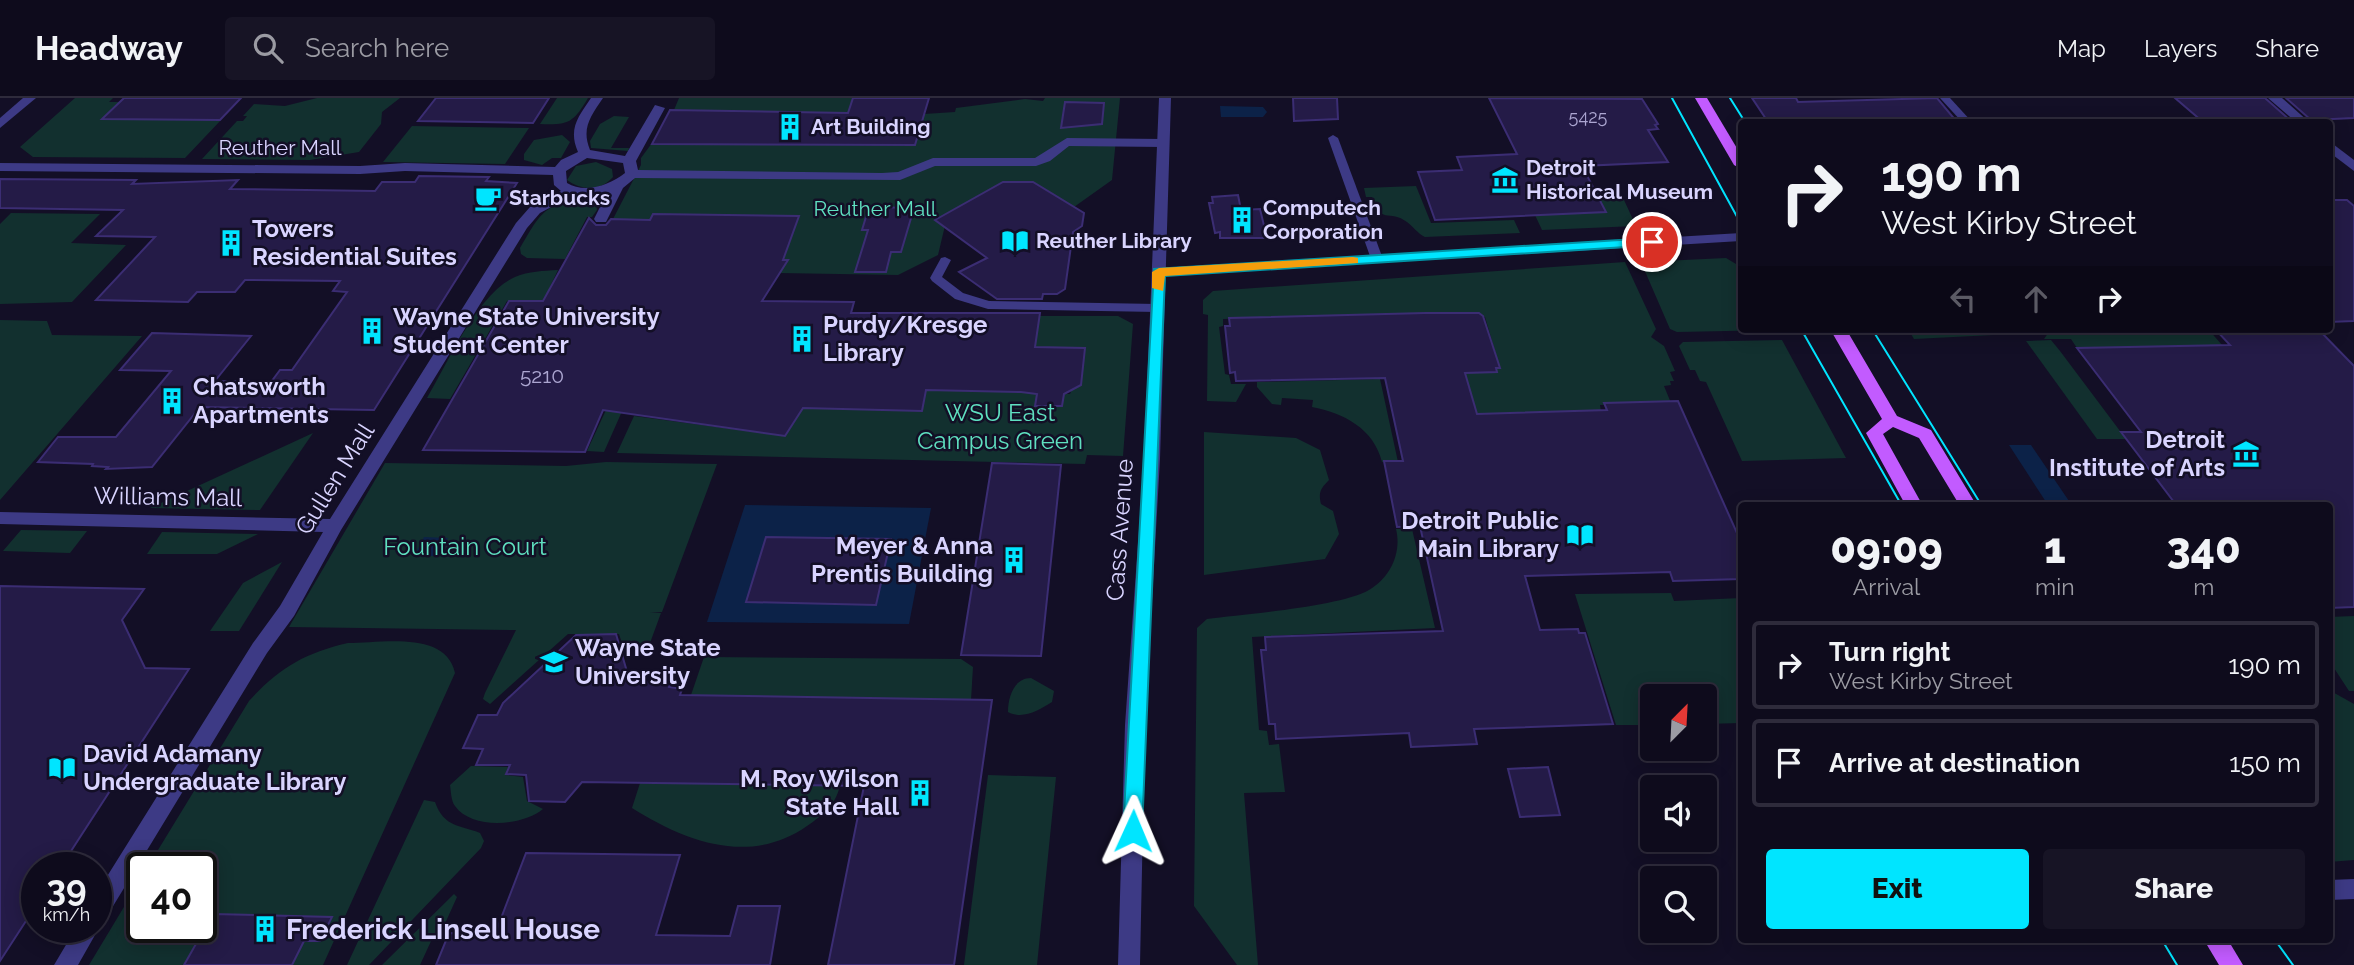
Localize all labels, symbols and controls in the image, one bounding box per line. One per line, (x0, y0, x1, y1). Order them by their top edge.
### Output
search box (225, 17, 715, 80)
text: Headway (35, 29, 183, 68)
icon: search (249, 29, 287, 67)
text: Search here (305, 33, 449, 63)
text: Map (2057, 34, 2106, 63)
text: Layers (2144, 34, 2217, 63)
text: Share (2255, 34, 2319, 63)
house number: 5425 (1569, 106, 1608, 127)
building icon: Art Building (775, 112, 805, 142)
place label: Art Building (811, 114, 930, 139)
street label: Reuther Mall (218, 135, 342, 160)
text: 190 m (1881, 145, 2022, 202)
icon: right (1766, 147, 1857, 238)
place label: Detroit Historical Museum (1526, 155, 1713, 204)
museum icon: Detroit Historical Museum (1490, 165, 1520, 195)
cafe icon: Starbucks (473, 183, 503, 213)
place label: Starbucks (509, 185, 610, 210)
place label: Computech Corporation (1263, 195, 1383, 244)
park label: Reuther Mall (813, 196, 937, 221)
text: West Kirby Street (1881, 204, 2137, 241)
building icon: Computech Corporation (1227, 205, 1257, 235)
pin (1622, 212, 1682, 272)
place label: Towers Residential Suites (252, 214, 457, 271)
icon: arrive (1633, 223, 1671, 261)
library icon: Reuther Library (1000, 226, 1030, 256)
building icon: Towers Residential Suites (216, 228, 246, 258)
place label: Reuther Library (1036, 228, 1192, 253)
icon: left (1944, 280, 1982, 318)
icon: ahead (2017, 280, 2055, 318)
icon: right (2090, 280, 2128, 318)
place label: Wayne State University Student Center (393, 302, 660, 359)
place label: Purdy/Kresge Library (823, 310, 987, 367)
building icon: Wayne State University Student Center (357, 316, 387, 346)
building icon: Purdy/Kresge Library (787, 324, 817, 354)
house number: 5210 (520, 363, 564, 388)
place label: Chatsworth Apartments (193, 372, 329, 429)
building icon: Chatsworth Apartments (157, 386, 187, 416)
park label: WSU East Campus Green (917, 398, 1083, 455)
street label: Gullen Mall (289, 417, 380, 540)
place label: Detroit Institute of Arts (2049, 425, 2225, 482)
museum icon: Detroit Institute of Arts (2231, 439, 2261, 469)
street label: Cass Avenue (1100, 458, 1139, 602)
street label: Williams Mall (93, 481, 243, 512)
place label: Detroit Public Main Library (1401, 506, 1559, 563)
library icon: Detroit Public Main Library (1565, 520, 1595, 550)
text: 09:09 (1830, 524, 1943, 573)
text: 1 (2044, 524, 2066, 573)
text: 340 (2167, 524, 2241, 573)
place label: Meyer & Anna Prentis Building (811, 531, 993, 588)
park label: Fountain Court (383, 532, 547, 561)
building icon: Meyer & Anna Prentis Building (999, 545, 1029, 575)
text: Arrival (1853, 573, 1920, 600)
text: min (2035, 573, 2075, 600)
text: m (2193, 573, 2214, 600)
place label: Wayne State University (575, 633, 721, 690)
text: Turn right (1829, 637, 1950, 667)
icon: right (1770, 646, 1808, 684)
school or university icon: Wayne State University (539, 647, 569, 677)
text: 190 m (2228, 650, 2301, 680)
text: West Kirby Street (1829, 667, 2013, 694)
north arrow (1640, 684, 1717, 761)
map controls (1640, 684, 1717, 943)
place label: David Adamany Undergraduate Library (83, 739, 347, 796)
icon: arrive (1770, 744, 1808, 782)
text: Arrive at destination (1829, 748, 2080, 778)
text: 150 m (2229, 748, 2301, 778)
library icon: David Adamany Undergraduate Library (47, 753, 77, 783)
place label: M. Roy Wilson State Hall (740, 764, 899, 821)
button: sound (1640, 775, 1717, 852)
building icon: M. Roy Wilson State Hall (905, 778, 935, 808)
position arrow (1096, 794, 1170, 868)
button: Exit (1766, 849, 2029, 929)
button: Share (2043, 849, 2305, 929)
speed limit sign: 40 (126, 852, 217, 943)
button: search (1640, 866, 1717, 943)
text: 39 (46, 868, 87, 909)
text: km/h (43, 904, 90, 925)
place label: Frederick Linsell House (286, 913, 600, 946)
building icon: Frederick Linsell House (250, 914, 280, 944)

